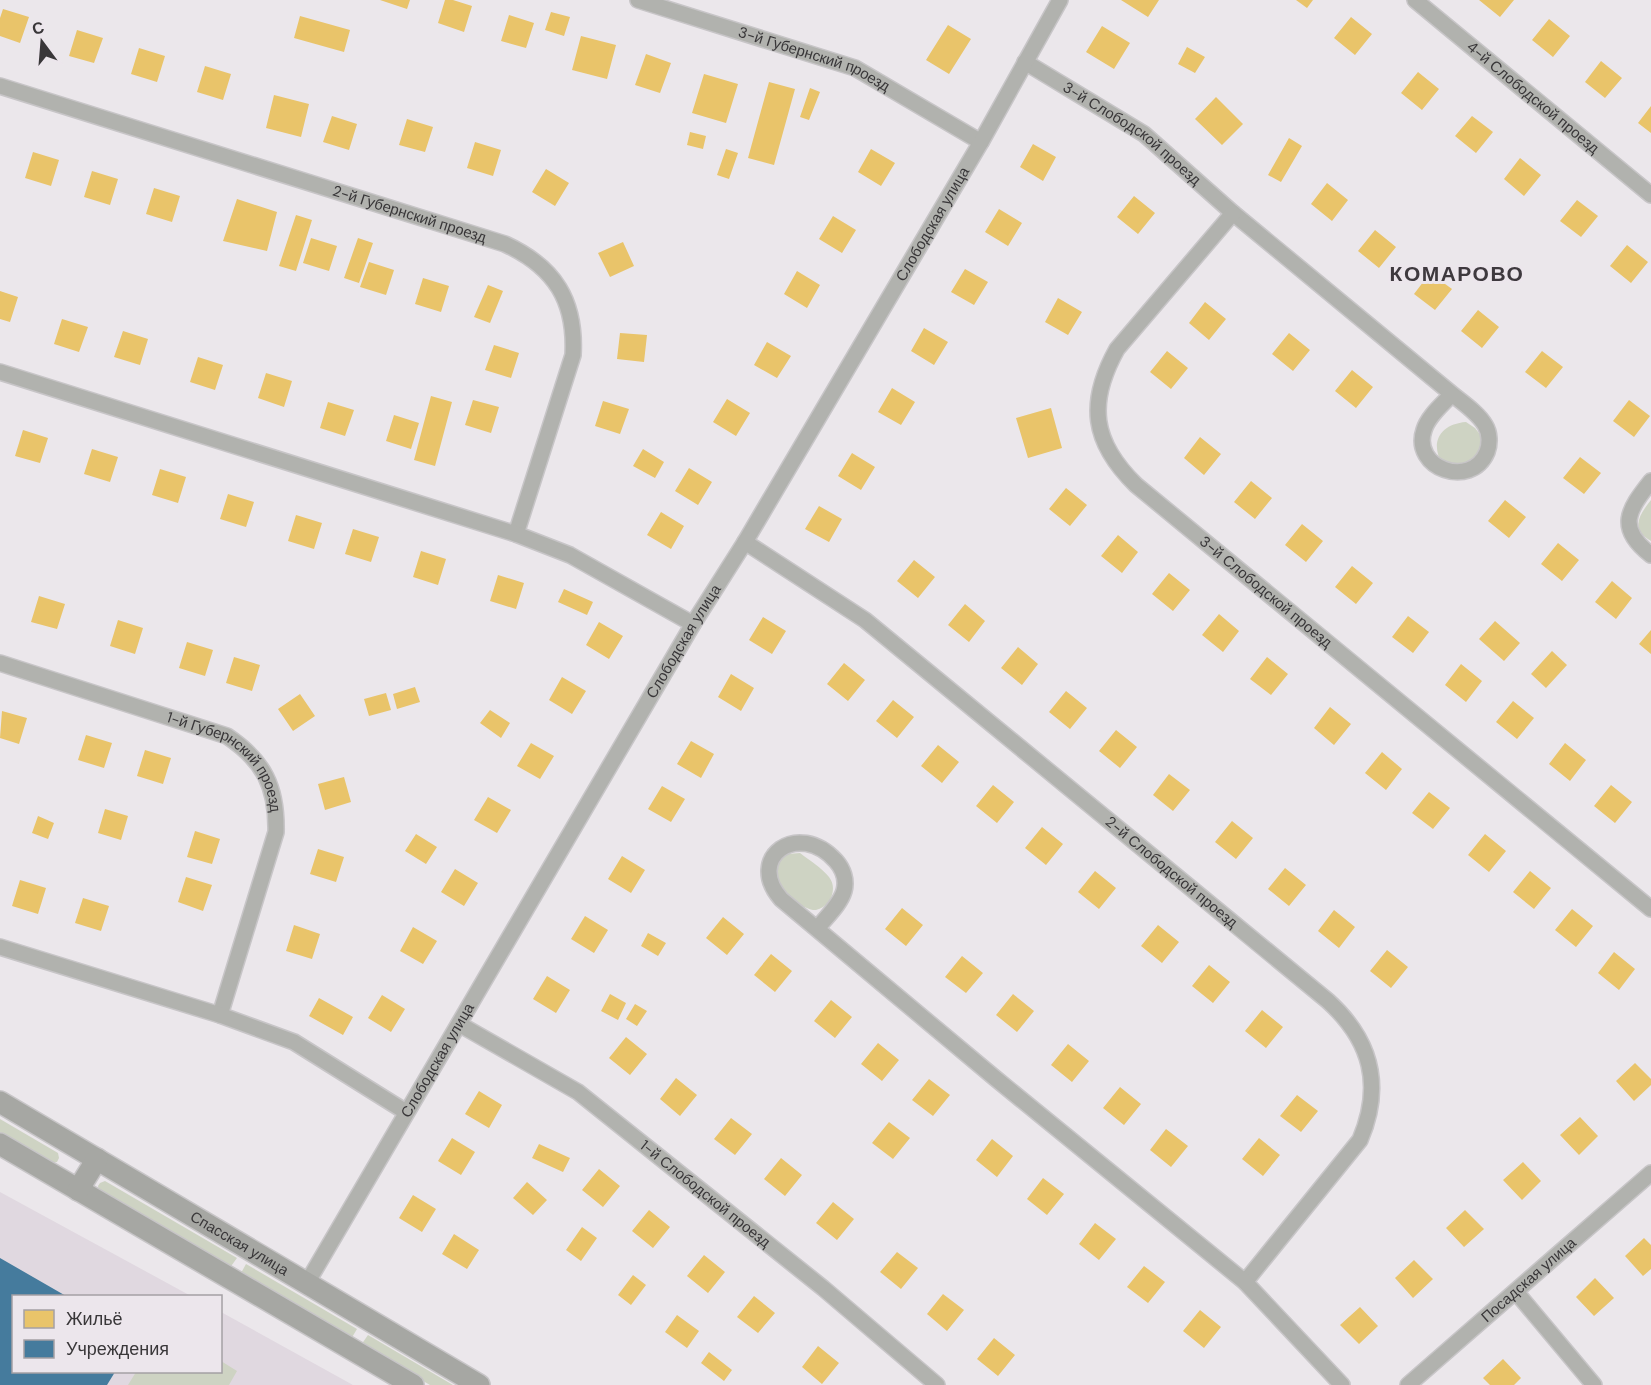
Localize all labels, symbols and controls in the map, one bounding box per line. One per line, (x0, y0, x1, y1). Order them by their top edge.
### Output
north arrow (12, 12, 72, 72)
text: С (30, 16, 47, 40)
street label: 3-й Губернский проезд (736, 22, 894, 96)
street label: 4-й Слободской проезд (1463, 37, 1604, 158)
street label: 3-й Слободской проезд (1059, 77, 1205, 190)
street label: Слободская улица (891, 163, 974, 285)
street label: 2-й Губернский проезд (330, 181, 489, 248)
district label: КОМАРОВО (1390, 260, 1524, 288)
street label: 3-й Слободской проезд (1195, 531, 1336, 653)
street label: Слободская улица (642, 580, 726, 702)
street label: 1-й Губернский проезд (164, 707, 285, 813)
street label: 2-й Слободской проезд (1101, 812, 1242, 933)
street label: Слободская улица (396, 999, 479, 1121)
street label: 1-й Слободской проезд (636, 1135, 775, 1252)
street label: Спасская улица (186, 1207, 293, 1281)
street label: Посадская улица (1477, 1232, 1581, 1327)
legend (12, 1295, 222, 1373)
text: Жильё (66, 1307, 123, 1331)
text: Учреждения (66, 1337, 169, 1361)

